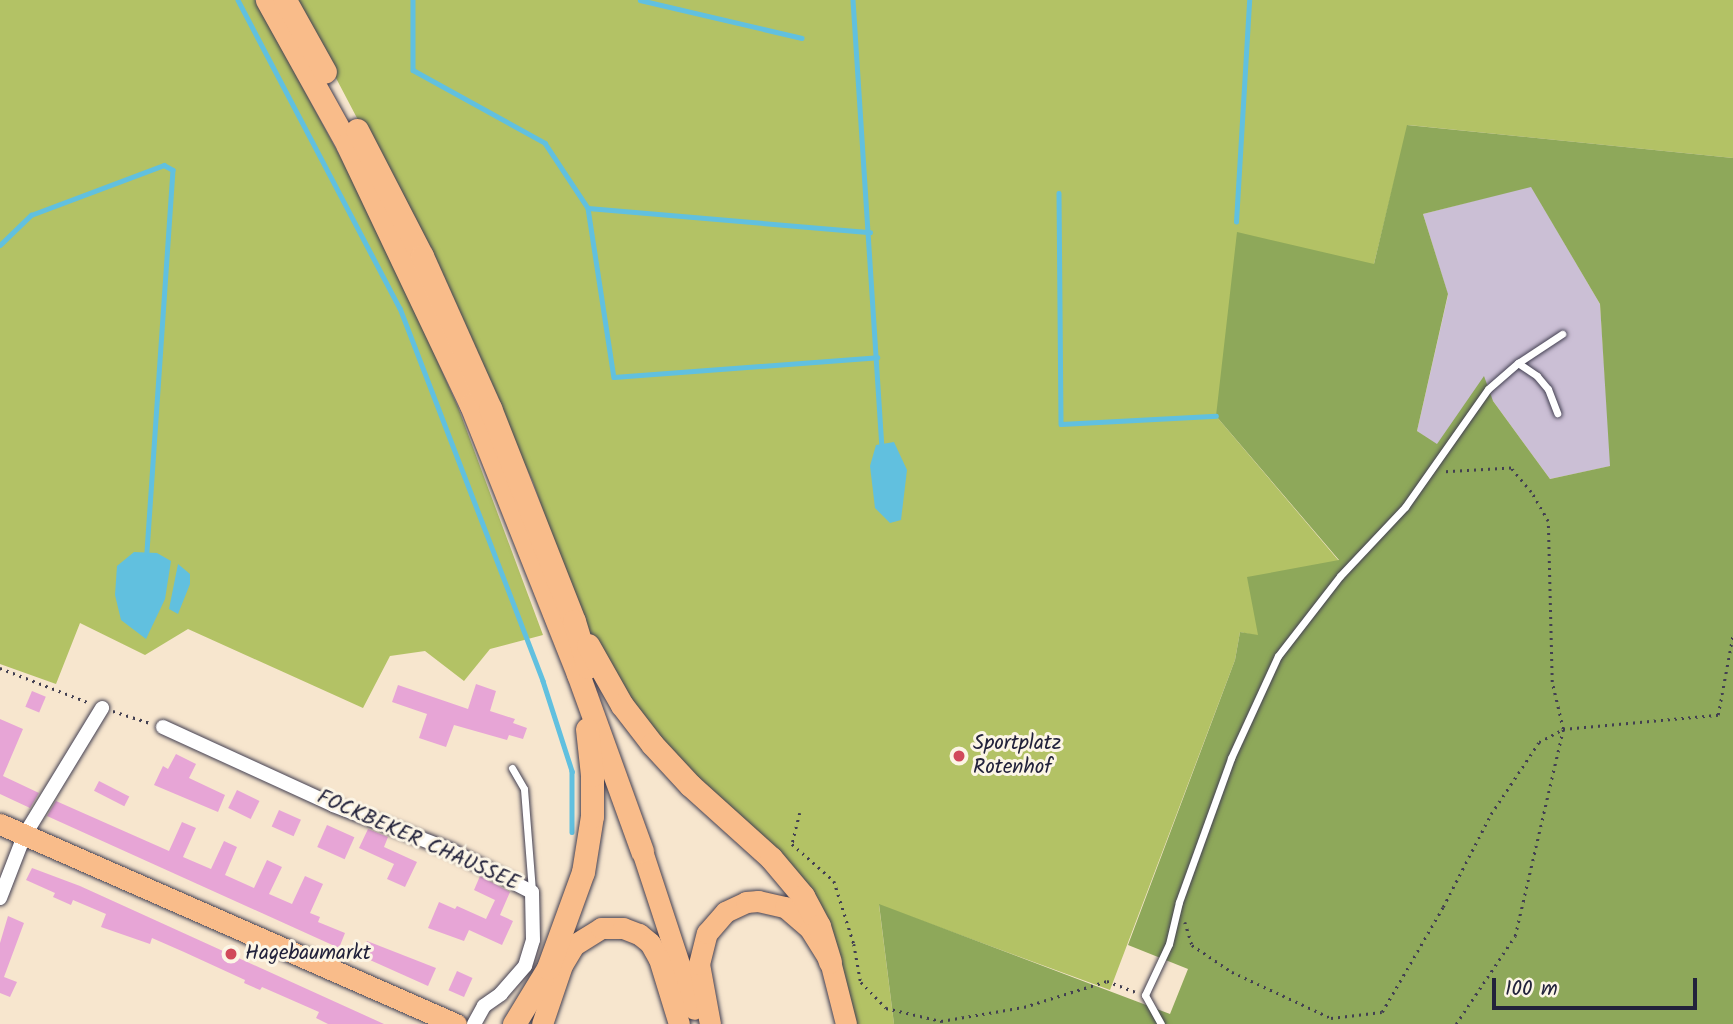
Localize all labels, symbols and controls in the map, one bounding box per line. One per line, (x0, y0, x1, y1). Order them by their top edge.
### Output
place label: Sportplatz Rotenhof (973, 731, 1061, 781)
marker: Sportplatz Rotenhof (951, 748, 967, 764)
street label: FOCKBEKER CHAUSSEE (313, 785, 523, 897)
place label: Hagebaumarkt (245, 941, 371, 967)
marker: Hagebaumarkt (223, 946, 239, 962)
scale bar (1495, 964, 1700, 1008)
text: 100 m (1505, 973, 1558, 1006)

